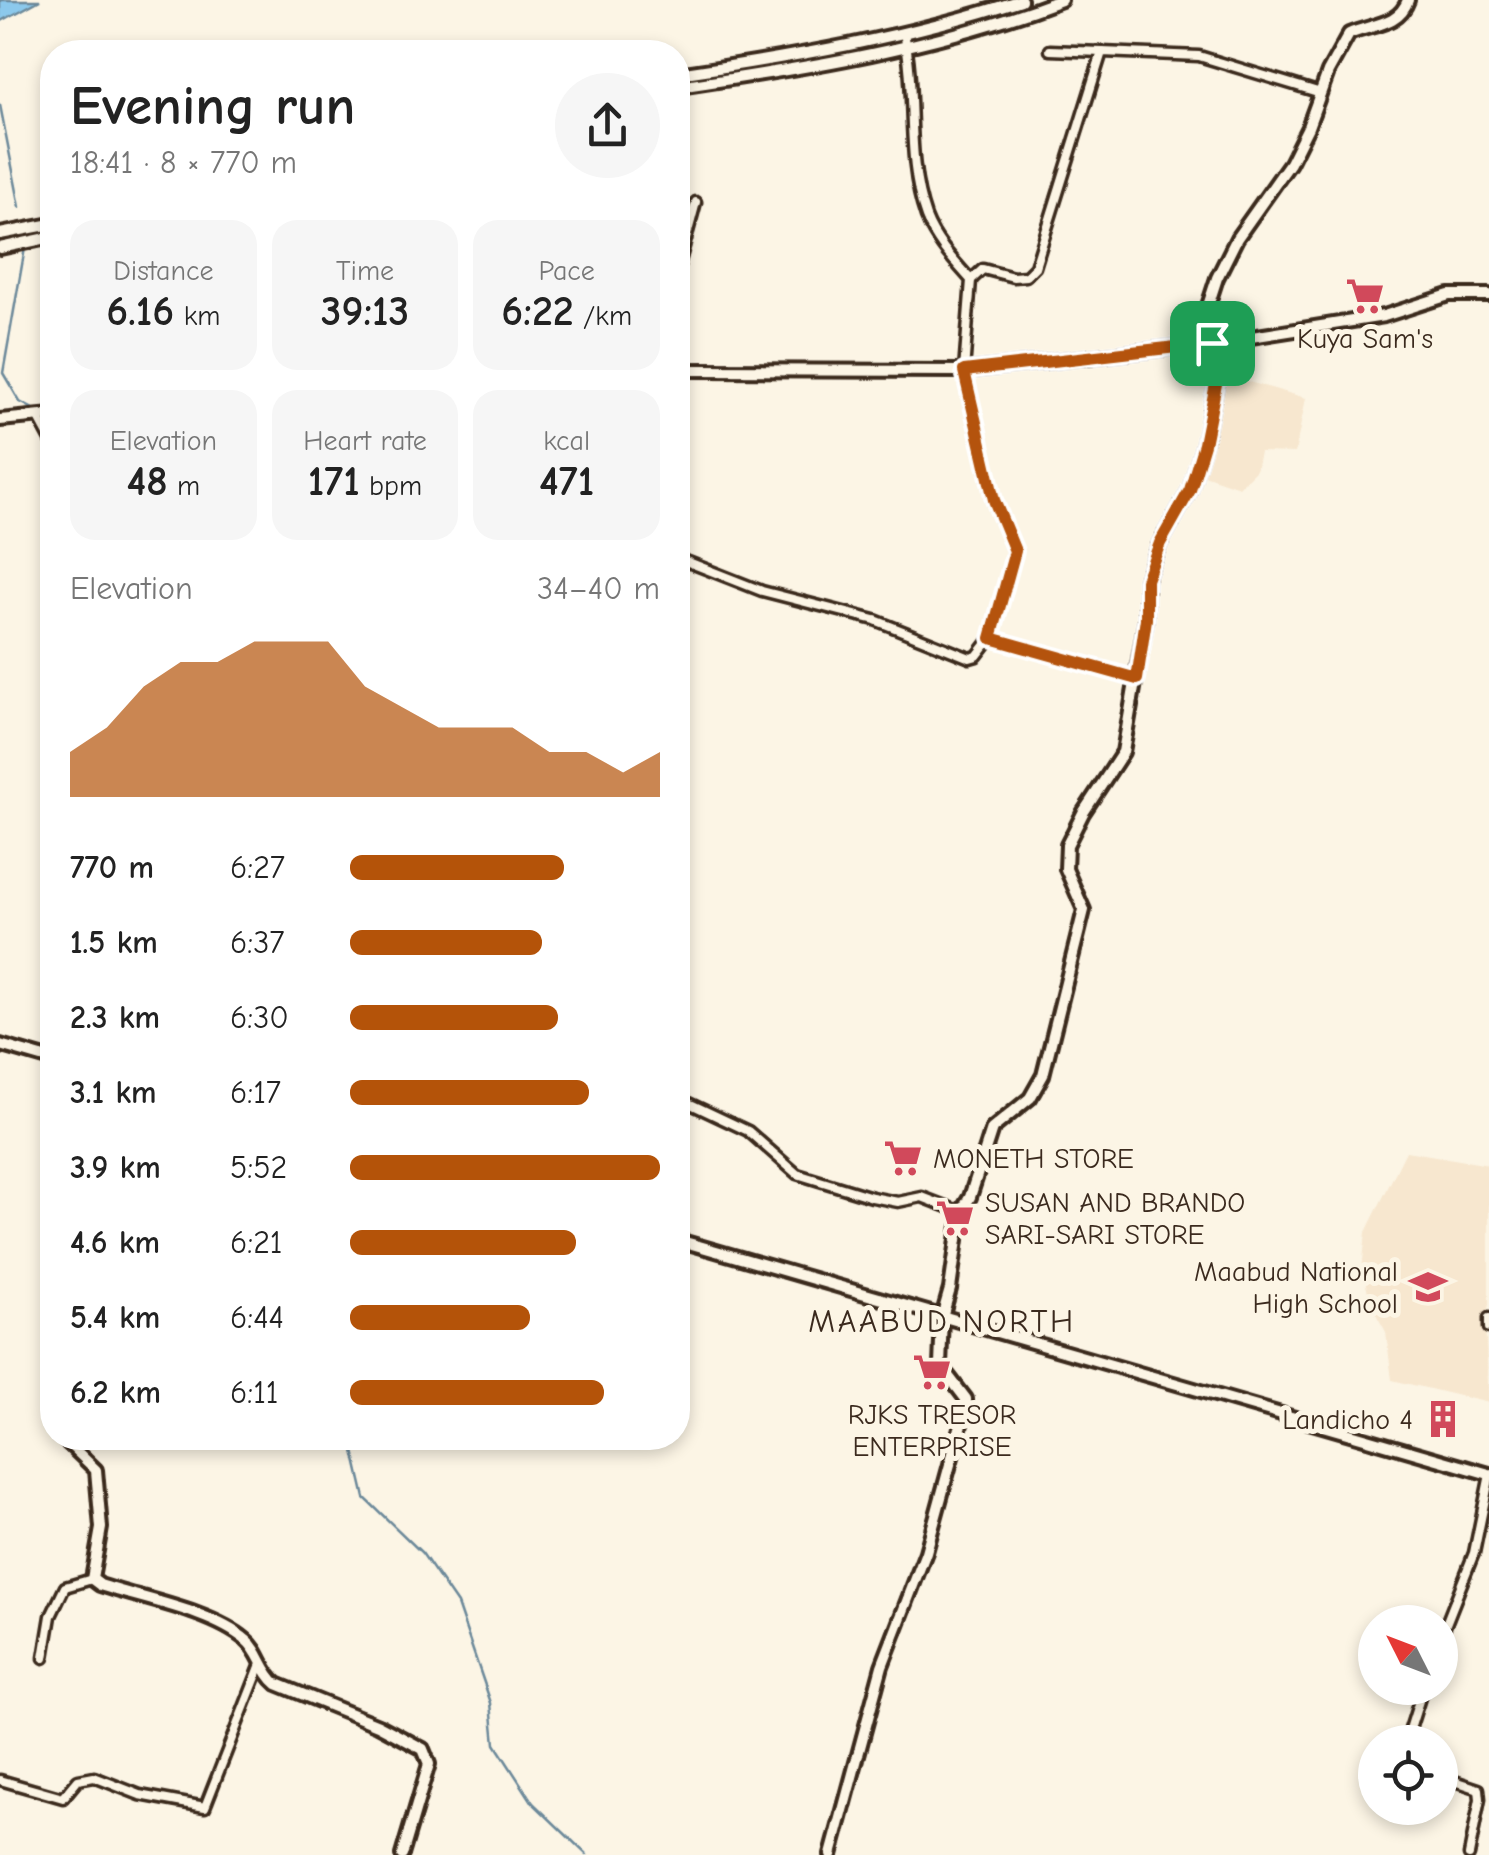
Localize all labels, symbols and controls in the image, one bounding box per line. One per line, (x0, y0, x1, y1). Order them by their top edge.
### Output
button: share (555, 73, 660, 178)
text: Evening run (70, 74, 355, 138)
text: 18:41 · 8 × 770 m (70, 144, 297, 181)
text: Distance (113, 255, 213, 287)
text: Time (336, 255, 394, 287)
text: Pace (538, 255, 595, 287)
supermarket icon: Kuya Sam's (1344, 275, 1386, 317)
text: 6.16 (106, 287, 174, 336)
text: 39:13 (321, 287, 409, 336)
text: 6:22 (501, 287, 574, 336)
text: km (174, 300, 220, 332)
text: /km (574, 300, 632, 332)
pin (1170, 301, 1255, 386)
icon: arrive (1185, 316, 1240, 371)
place label: Kuya Sam's (1297, 323, 1433, 355)
text: Elevation (110, 425, 217, 457)
text: Heart rate (303, 425, 427, 457)
text: kcal (543, 425, 590, 457)
text: 48 (126, 457, 168, 506)
text: 171 (308, 457, 360, 506)
text: 471 (539, 457, 594, 506)
text: m (168, 470, 200, 502)
text: bpm (360, 470, 422, 502)
text: Elevation (70, 570, 193, 607)
text: 34–40 m (537, 570, 660, 607)
text: 770 m (70, 849, 154, 886)
text: 6:27 (230, 849, 285, 886)
text: 1.5 km (70, 924, 158, 961)
text: 6:37 (230, 924, 284, 961)
text: 2.3 km (70, 999, 160, 1036)
text: 6:30 (230, 999, 289, 1036)
text: 3.1 km (70, 1074, 157, 1111)
text: 6:17 (230, 1074, 281, 1111)
supermarket icon: MONETH STORE (882, 1137, 924, 1179)
place label: MONETH STORE (933, 1143, 1134, 1175)
text: 3.9 km (70, 1149, 161, 1186)
text: 5:52 (230, 1149, 287, 1186)
place label: SUSAN AND BRANDO SARI-SARI STORE (985, 1187, 1245, 1251)
supermarket icon: SUSAN AND BRANDO SARI-SARI STORE (934, 1197, 976, 1239)
text: 4.6 km (70, 1224, 160, 1261)
text: 6:21 (230, 1224, 283, 1261)
place label: Maabud National High School (1194, 1256, 1398, 1320)
school or university icon: Maabud National High School (1407, 1266, 1449, 1308)
text: 5.4 km (70, 1299, 160, 1336)
text: 6:44 (230, 1299, 284, 1336)
district label: MAABUD NORTH (808, 1303, 1076, 1340)
supermarket icon: RJKS TRESOR ENTERPRISE (911, 1351, 953, 1393)
text: 6.2 km (70, 1374, 161, 1411)
text: 6:11 (230, 1374, 278, 1411)
building icon: Landicho 4 (1422, 1398, 1464, 1440)
place label: RJKS TRESOR ENTERPRISE (848, 1399, 1016, 1463)
place label: Landicho 4 (1282, 1404, 1413, 1436)
north arrow (1358, 1605, 1458, 1705)
map controls (1358, 1605, 1458, 1825)
button: locate (1358, 1725, 1458, 1825)

